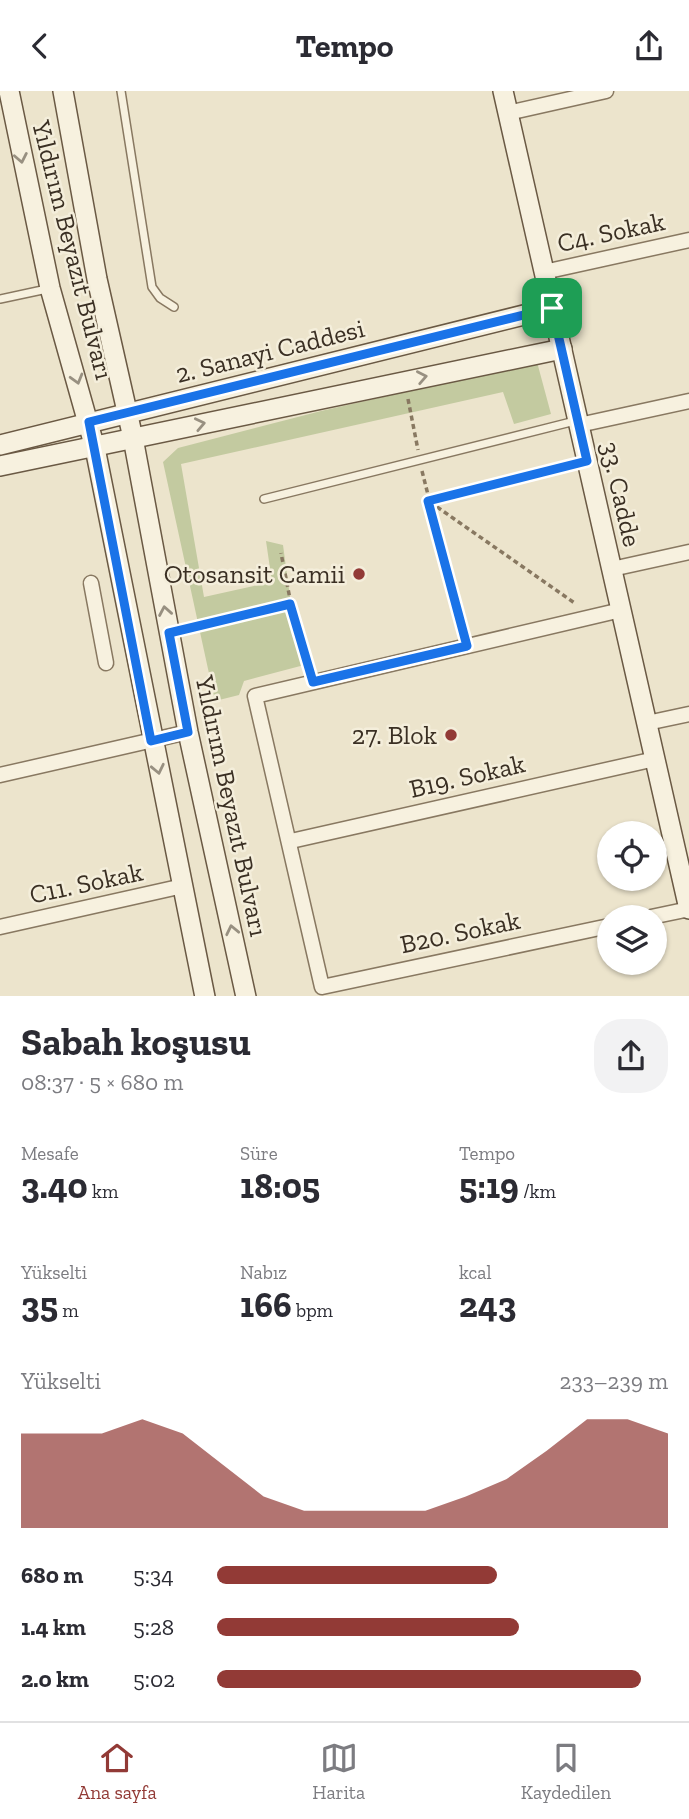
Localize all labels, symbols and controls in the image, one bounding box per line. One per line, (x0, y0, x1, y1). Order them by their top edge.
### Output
icon: back (21, 27, 59, 65)
text: Tempo (296, 27, 393, 65)
icon: share (630, 27, 668, 65)
street label: Yıldırım Beyazıt Bulvarı (25, 116, 121, 383)
one-way arrow (13, 152, 28, 164)
street label: C4. Sokak (554, 205, 668, 259)
pin (522, 278, 582, 338)
icon: arrive (533, 289, 571, 327)
street label: 2. Sanayi Caddesi (172, 312, 368, 390)
one-way arrow (416, 371, 428, 386)
one-way arrow (68, 372, 83, 384)
one-way arrow (194, 418, 206, 433)
street label: 33. Cadde (593, 438, 649, 550)
place label: Otosansit Camii (164, 558, 345, 590)
marker: Otosansit Camii (351, 566, 367, 582)
one-way arrow (158, 605, 173, 617)
street label: Yıldırım Beyazıt Bulvarı (188, 672, 275, 939)
place label: 27. Blok (352, 719, 437, 751)
marker: 27. Blok (443, 727, 459, 743)
street label: B19. Sokak (406, 747, 528, 805)
one-way arrow (149, 763, 164, 775)
map controls (597, 821, 667, 975)
button: locate (597, 821, 667, 891)
street label: C11. Sokak (26, 855, 146, 911)
street label: B20. Sokak (397, 904, 523, 960)
button: layers (597, 905, 667, 975)
one-way arrow (225, 924, 240, 936)
text: Sabah koşusu (21, 1019, 251, 1065)
button: share (594, 1019, 668, 1093)
text: 08:37 · 5 × 680 m (21, 1068, 183, 1096)
text: Mesafe (21, 1142, 79, 1165)
text: Süre (240, 1142, 278, 1165)
text: Tempo (459, 1142, 515, 1165)
text: 3.40 (21, 1165, 88, 1207)
text: 18:05 (240, 1165, 320, 1207)
text: 5:19 (459, 1165, 519, 1207)
text: km (88, 1180, 118, 1203)
text: /km (519, 1180, 556, 1203)
text: Yükselti (21, 1261, 87, 1284)
text: Nabız (240, 1261, 287, 1284)
text: kcal (459, 1261, 492, 1284)
text: 35 (21, 1284, 58, 1326)
text: 166 (240, 1284, 292, 1326)
text: 243 (459, 1284, 516, 1326)
text: m (58, 1299, 79, 1322)
text: bpm (292, 1299, 333, 1322)
text: Yükselti (21, 1367, 101, 1395)
text: 233–239 m (560, 1367, 668, 1395)
text: 680 m (21, 1561, 83, 1589)
text: 5:34 (133, 1561, 174, 1589)
text: 1.4 km (21, 1613, 86, 1641)
text: 5:28 (133, 1613, 174, 1641)
text: 2.0 km (21, 1665, 89, 1693)
text: 5:02 (133, 1665, 175, 1693)
tab: Ana sayfa (78, 1739, 157, 1804)
tab: Harita (312, 1739, 365, 1804)
tab: Kaydedilen (521, 1739, 611, 1804)

